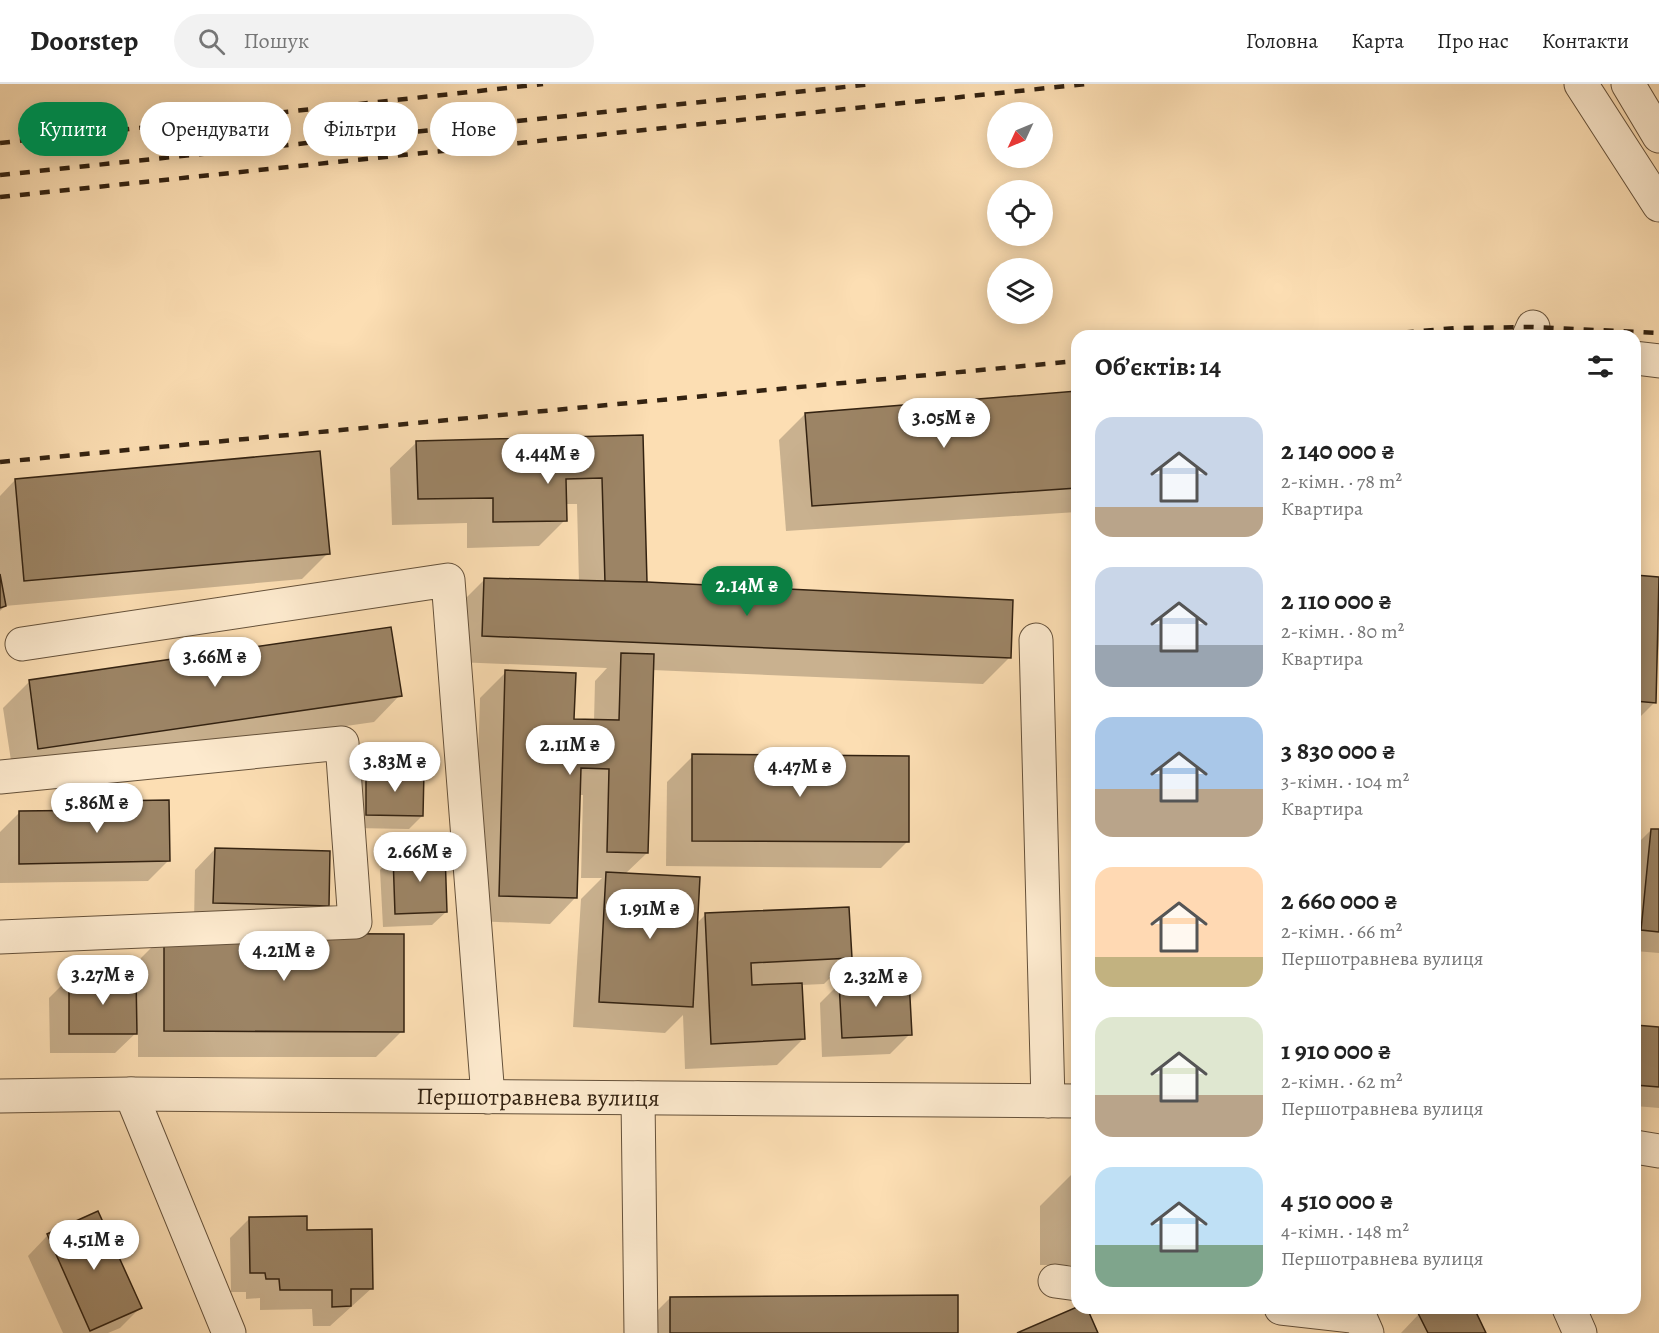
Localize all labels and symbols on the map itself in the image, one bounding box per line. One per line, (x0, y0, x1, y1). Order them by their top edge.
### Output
north arrow (987, 102, 1053, 168)
pin: 3.05M ₴ (889, 398, 999, 449)
pin: 4.44M ₴ (493, 434, 603, 485)
pin: 2.14M ₴ (692, 566, 802, 617)
pin: 3.66M ₴ (160, 637, 270, 688)
pin: 2.11M ₴ (515, 725, 625, 776)
pin: 3.83M ₴ (340, 742, 450, 793)
pin: 4.47M ₴ (745, 747, 855, 798)
pin: 5.86M ₴ (42, 783, 152, 834)
pin: 2.66M ₴ (365, 832, 475, 883)
pin: 1.91M ₴ (595, 889, 705, 940)
pin: 4.21M ₴ (229, 931, 339, 982)
pin: 3.27M ₴ (48, 955, 158, 1006)
pin: 2.32M ₴ (821, 957, 931, 1008)
street label: Першотравнева вулиця (416, 1080, 660, 1114)
pin: 4.51M ₴ (39, 1220, 149, 1271)

